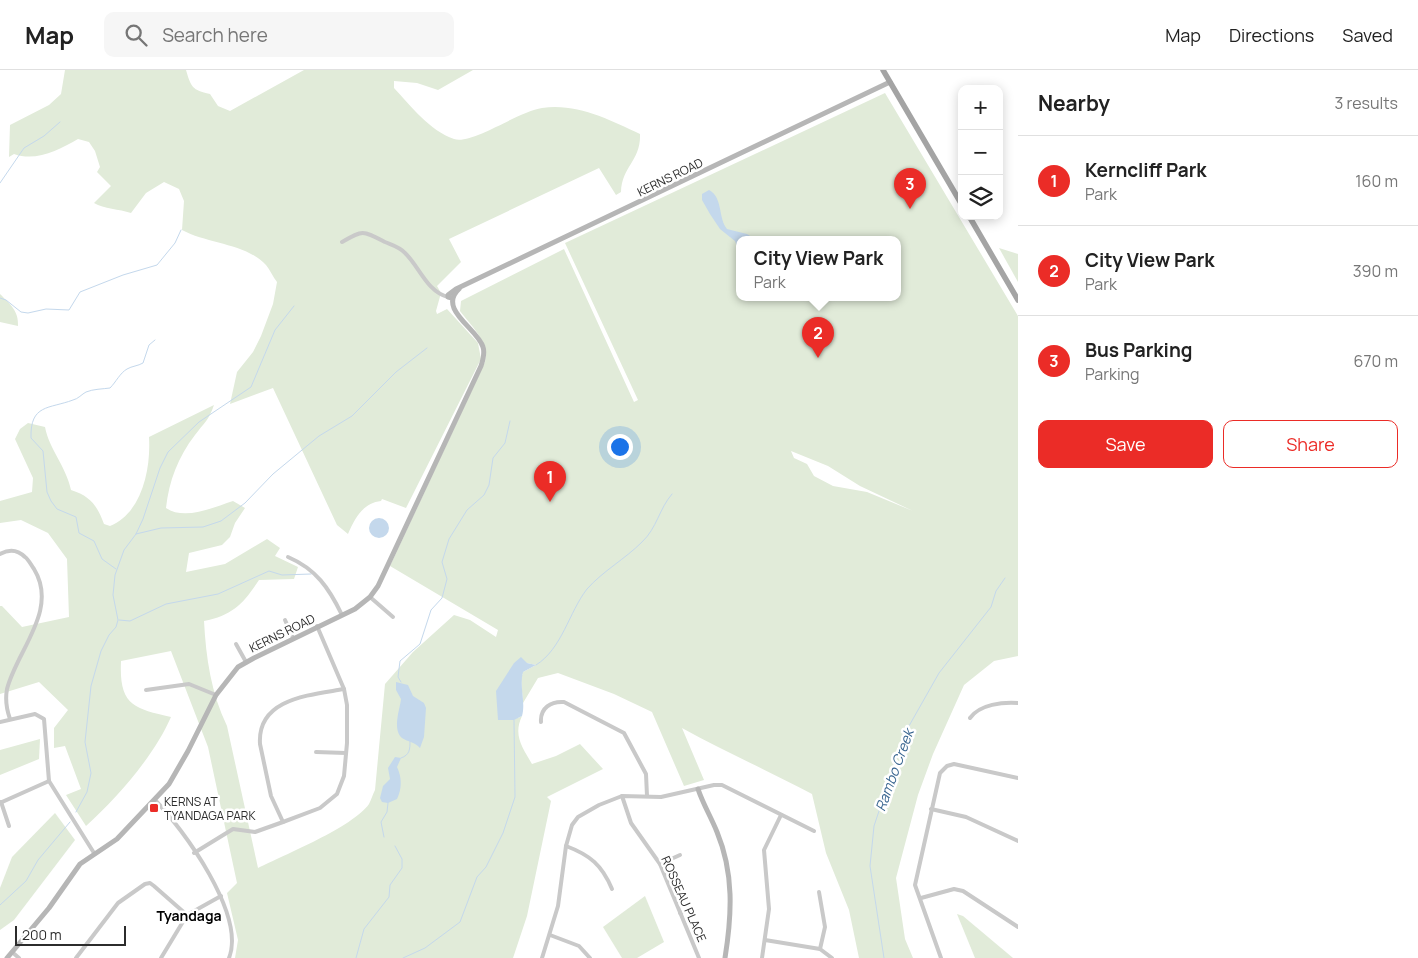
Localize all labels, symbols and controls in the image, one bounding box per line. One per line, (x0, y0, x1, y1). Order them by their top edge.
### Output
search box (104, 12, 454, 57)
text: Map (25, 18, 74, 51)
icon: search (122, 21, 150, 49)
text: Search here (162, 22, 268, 48)
text: Map (1165, 23, 1201, 47)
text: Directions (1229, 23, 1314, 47)
text: Saved (1342, 23, 1393, 47)
map controls (958, 85, 1003, 220)
button: + (958, 85, 1003, 130)
text: Nearby (1038, 89, 1110, 117)
text: 3 results (1335, 92, 1398, 114)
button: − (958, 130, 1003, 175)
street label: KERNS ROAD (634, 154, 706, 200)
text: Kerncliff Park (1085, 157, 1207, 183)
pin: 3 (894, 168, 926, 209)
text: 1 (1050, 170, 1058, 192)
text: 160 m (1355, 170, 1398, 192)
button: layers (958, 175, 1003, 220)
text: Park (1085, 183, 1117, 205)
popup (736, 236, 901, 301)
text: City View Park (754, 245, 883, 271)
text: City View Park (1085, 247, 1215, 273)
text: 2 (1049, 260, 1059, 282)
text: 390 m (1353, 260, 1398, 282)
text: Park (754, 271, 786, 293)
text: Park (1085, 273, 1117, 295)
pin: 2 (802, 317, 834, 358)
text: Bus Parking (1085, 337, 1193, 363)
text: 3 (1049, 350, 1059, 372)
text: 670 m (1354, 350, 1398, 372)
text: Parking (1085, 363, 1140, 385)
button: Save (1038, 420, 1213, 468)
button: Share (1223, 420, 1398, 468)
your location (607, 434, 633, 460)
pin: 1 (534, 461, 566, 502)
street label: KERNS ROAD (246, 610, 318, 656)
water label: Rambo Creek (870, 724, 918, 814)
place label: KERNS AT TYANDAGA PARK (164, 793, 256, 824)
marker: KERNS AT TYANDAGA PARK (148, 802, 160, 814)
street label: ROSSEAU PLACE (657, 853, 711, 945)
district label: Tyandaga (156, 906, 222, 925)
scale bar (15, 923, 126, 946)
text: 200 m (22, 925, 62, 944)

